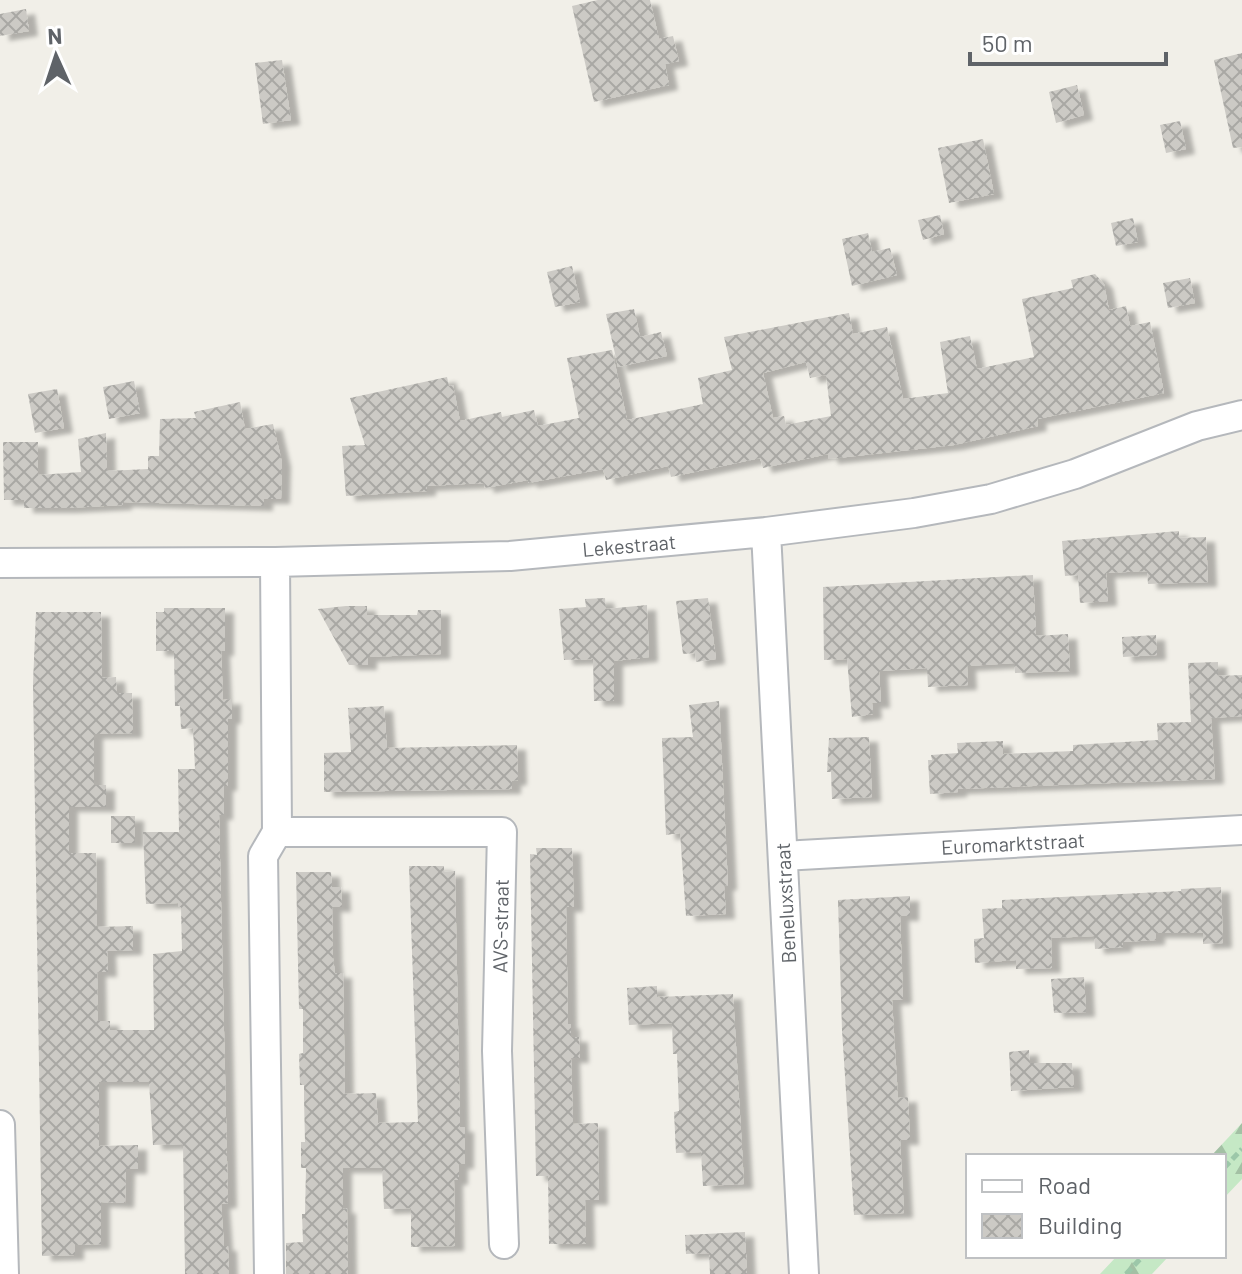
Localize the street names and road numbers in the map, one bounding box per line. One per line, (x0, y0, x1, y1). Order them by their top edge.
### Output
street label: Lekestraat (581, 529, 677, 561)
street label: Euromarktstraat (940, 827, 1086, 859)
street label: Beneluxstraat (770, 842, 800, 964)
street label: AVS-straat (487, 879, 513, 973)

